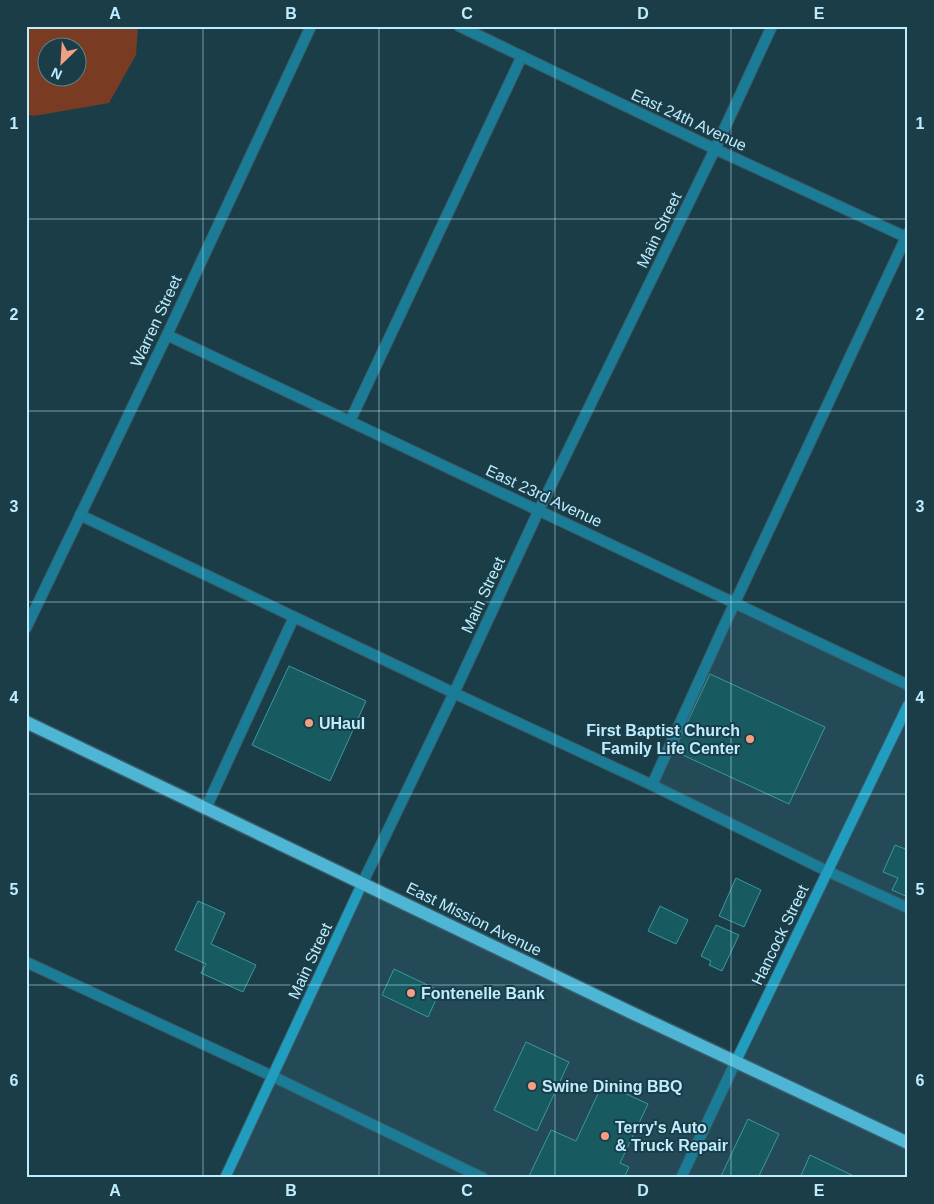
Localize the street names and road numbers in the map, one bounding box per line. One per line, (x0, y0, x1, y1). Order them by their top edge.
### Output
street label: East 24th Avenue (629, 86, 749, 154)
street label: Main Street (633, 189, 685, 270)
street label: Warren Street (127, 272, 185, 369)
street label: East 23rd Avenue (483, 462, 605, 530)
street label: Main Street (458, 554, 508, 636)
street label: East Mission Avenue (404, 879, 544, 959)
street label: Hancock Street (748, 882, 812, 988)
street label: Main Street (285, 920, 335, 1002)

